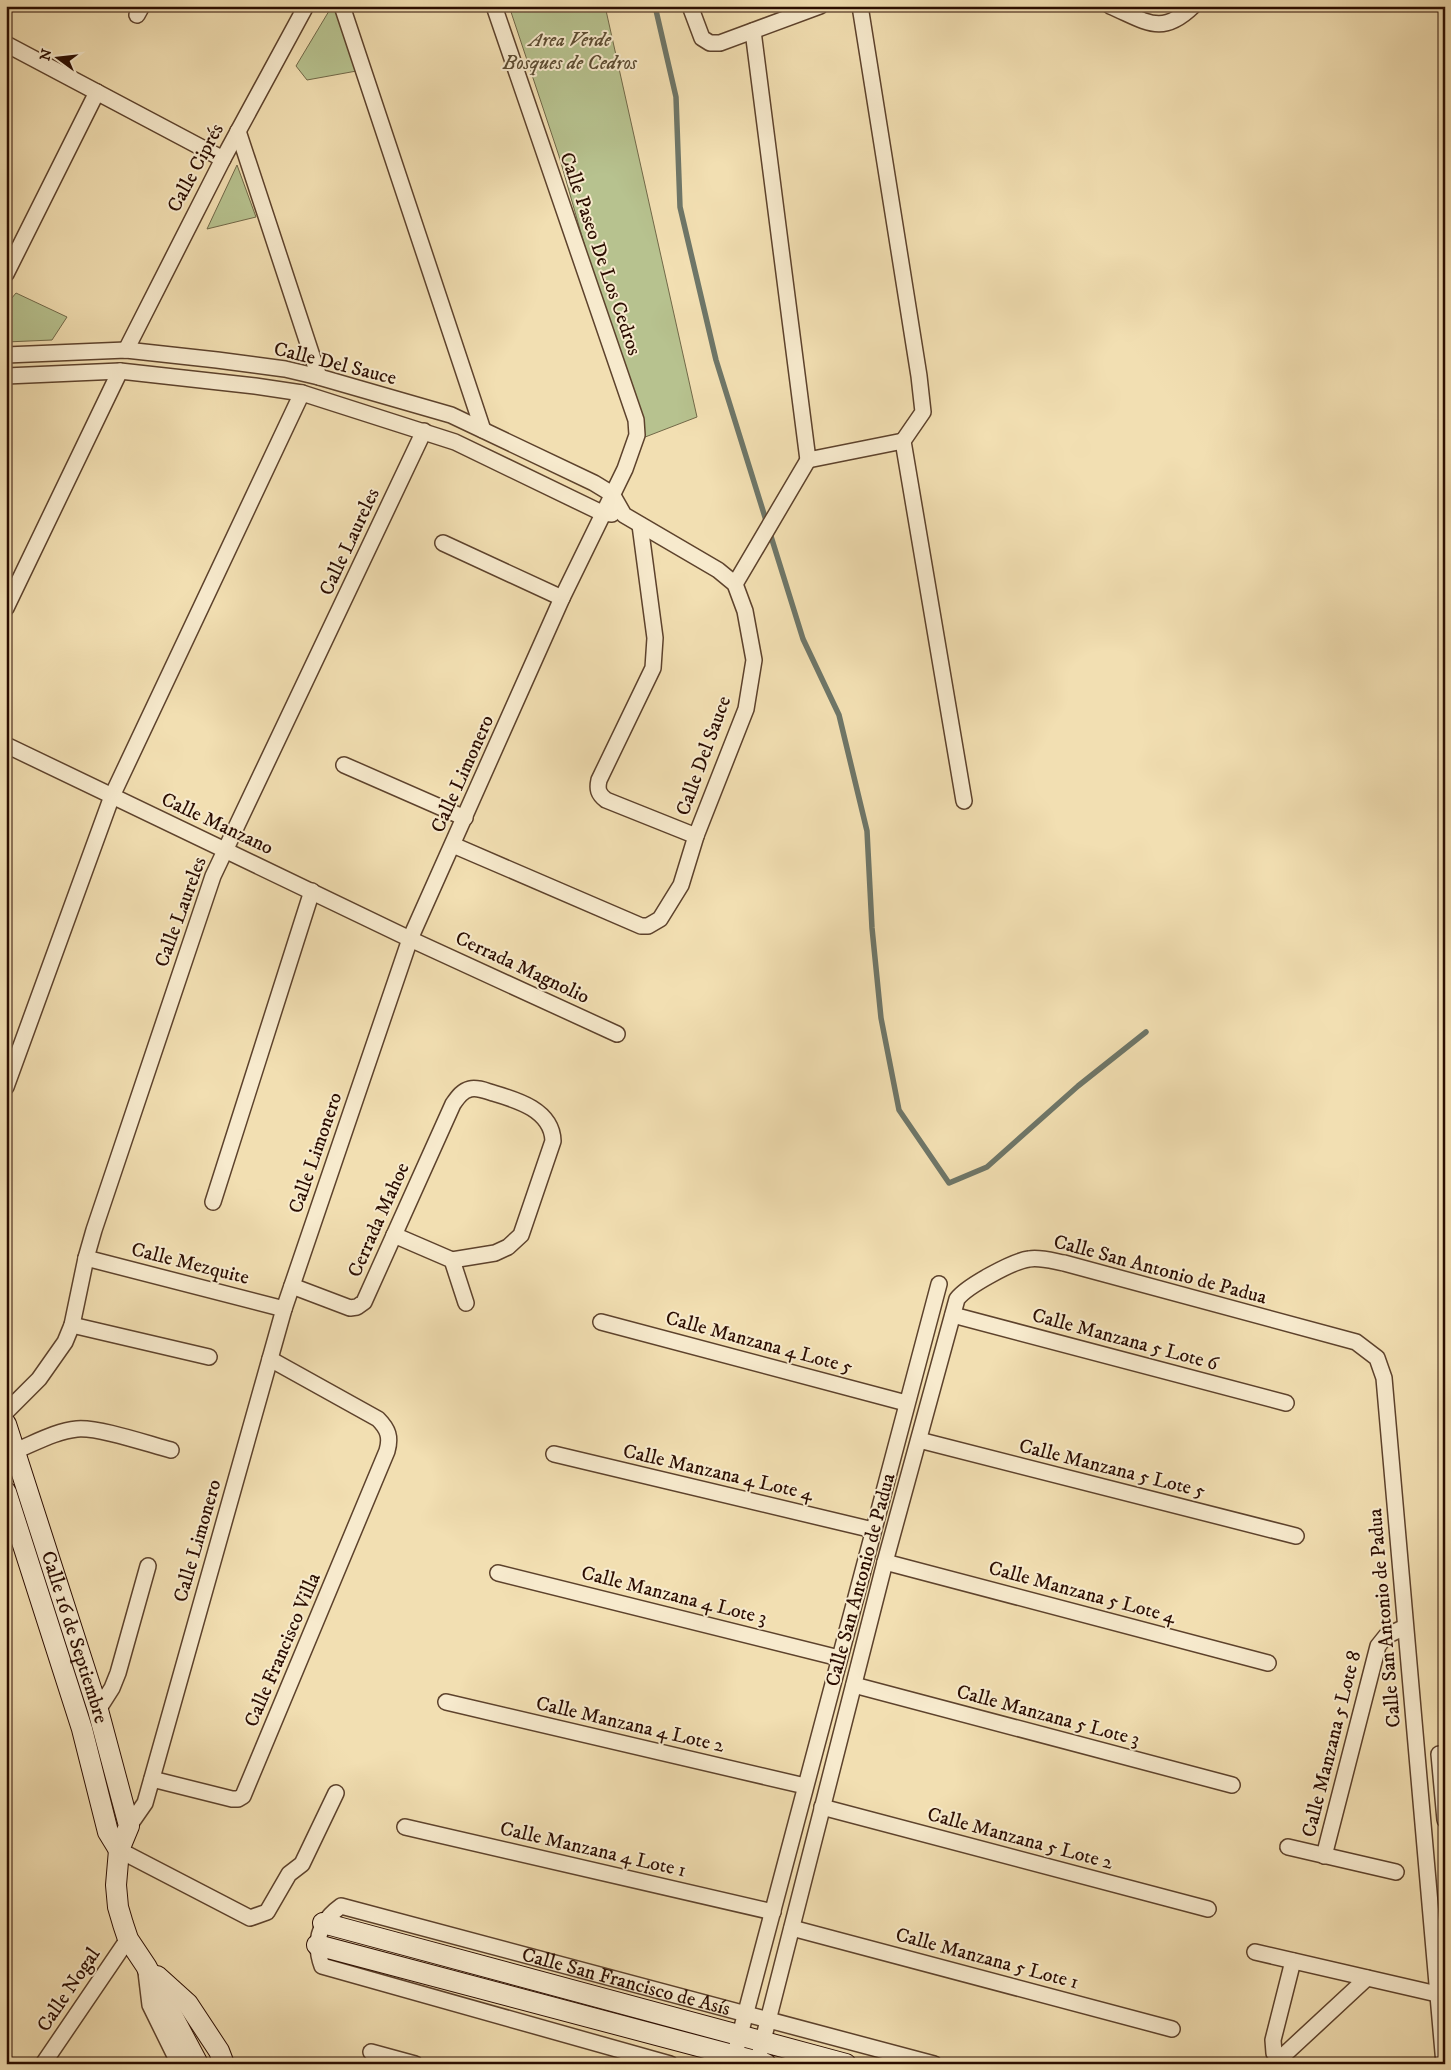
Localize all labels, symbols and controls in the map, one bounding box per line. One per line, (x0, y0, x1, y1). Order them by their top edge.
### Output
park label: Area Verde Bosques de Cedros (502, 28, 638, 76)
north arrow (32, 32, 82, 82)
text: N (36, 47, 57, 63)
street label: Calle Ciprés (162, 119, 230, 217)
street label: Calle Paseo De Los Cedros (553, 149, 647, 359)
street label: Calle Del Sauce (271, 337, 399, 391)
street label: Calle Laureles (314, 484, 386, 600)
street label: Calle Del Sauce (671, 693, 737, 819)
street label: Calle Limonero (426, 711, 500, 837)
street label: Calle Manzano (157, 787, 277, 861)
street label: Calle Laureles (150, 853, 213, 971)
street label: Cerrada Magnolio (451, 926, 593, 1010)
street label: Calle Limonero (284, 1089, 348, 1217)
street label: Cerrada Mahoe (343, 1159, 415, 1281)
street label: Calle San Antonio de Padua (1051, 1230, 1270, 1311)
street label: Calle Mezquite (128, 1237, 252, 1291)
street label: Calle Manzana 5 Lote 6 (1029, 1303, 1221, 1377)
street label: Calle Manzana 4 Lote 5 (663, 1306, 855, 1380)
street label: Calle Manzana 5 Lote 5 (1016, 1434, 1208, 1504)
street label: Calle Manzana 4 Lote 4 (620, 1439, 816, 1507)
street label: Calle San Antonio de Padua (821, 1470, 902, 1689)
street label: Calle Limonero (169, 1477, 227, 1605)
street label: Calle San Antonio de Padua (1363, 1507, 1407, 1728)
street label: Calle 16 de Septiembre (35, 1548, 114, 1726)
street label: Calle Manzana 5 Lote 4 (986, 1556, 1179, 1630)
street label: Calle Manzana 4 Lote 3 (579, 1561, 769, 1631)
street label: Calle Francisco Villa (239, 1569, 327, 1731)
street label: Calle Manzana 5 Lote 8 (1297, 1648, 1367, 1840)
street label: Calle Manzana 5 Lote 3 (954, 1679, 1142, 1753)
street label: Calle Manzana 4 Lote 2 (533, 1691, 727, 1759)
street label: Calle Manzana 5 Lote 2 (924, 1802, 1116, 1876)
street label: Calle Manzana 4 Lote 1 (498, 1816, 688, 1884)
street label: Calle Manzana 5 Lote 1 (893, 1923, 1081, 1995)
street label: Calle San Francisco de Asís (519, 1942, 733, 2022)
street label: Calle Nogal (32, 1943, 106, 2037)

